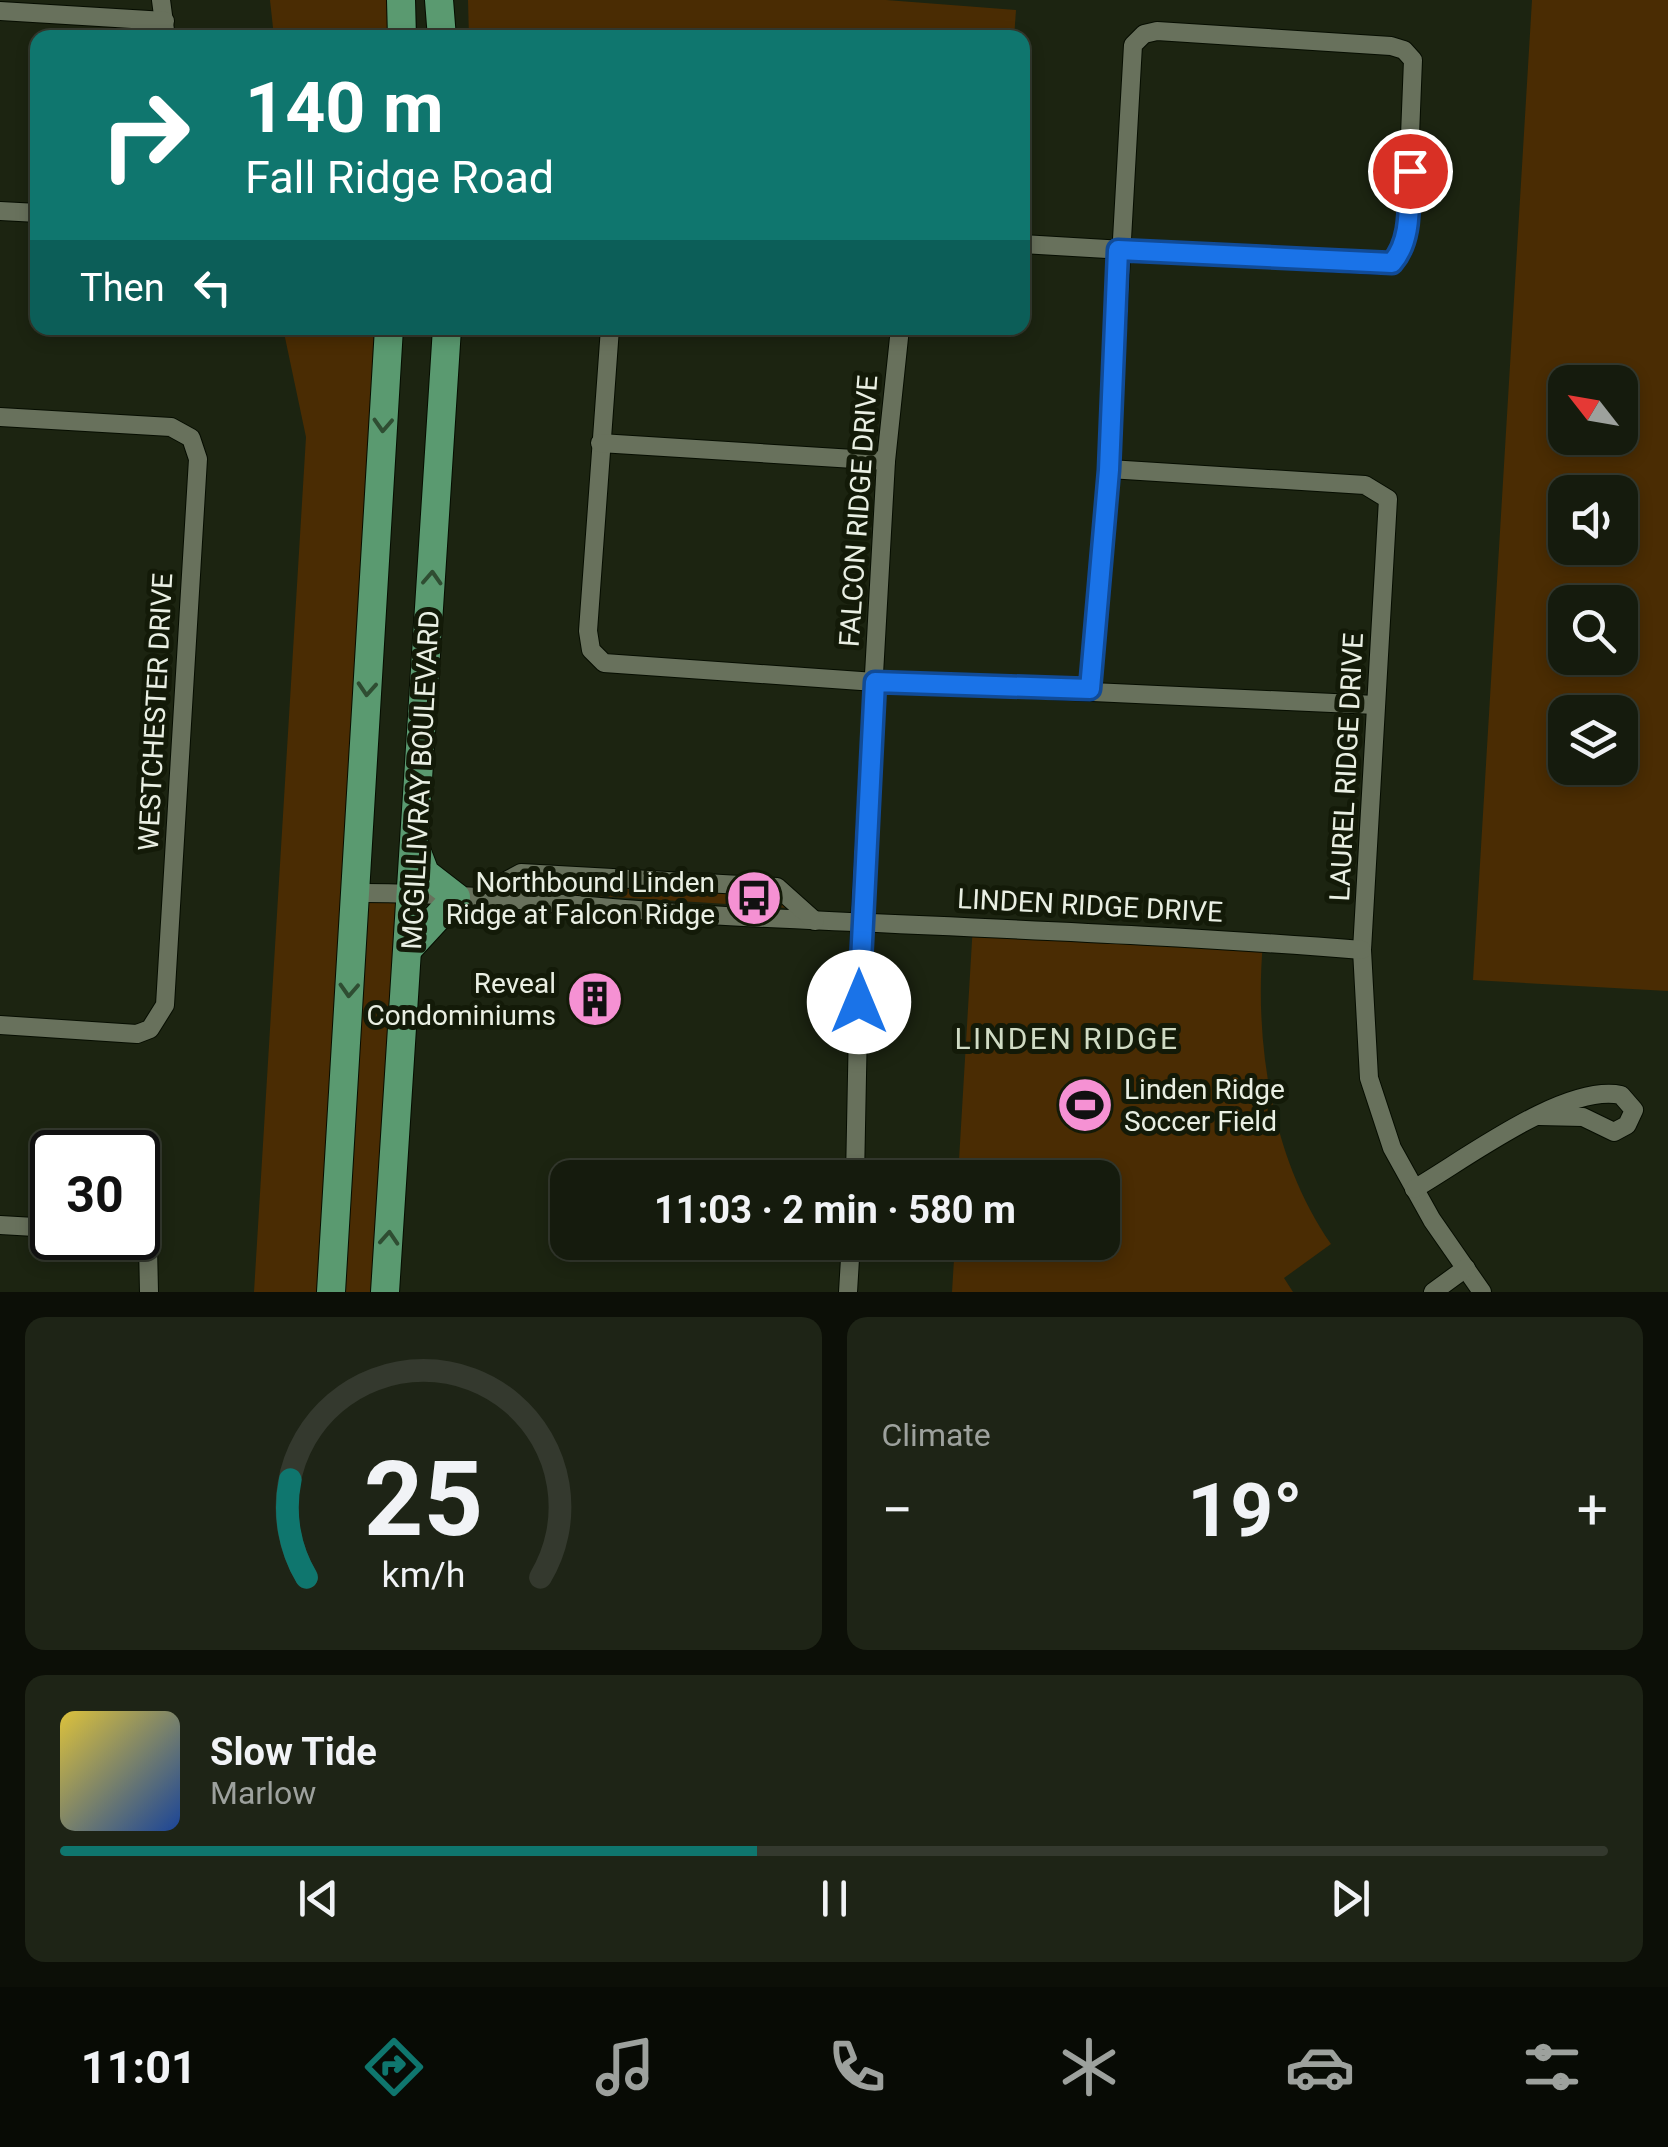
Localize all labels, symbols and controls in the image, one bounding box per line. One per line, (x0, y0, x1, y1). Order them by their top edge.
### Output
text: 140 m (245, 67, 444, 149)
icon: right (80, 70, 210, 200)
pin (1368, 129, 1453, 214)
icon: arrive (1383, 144, 1438, 199)
text: Fall Ridge Road (245, 151, 554, 204)
icon: left (185, 260, 240, 315)
text: Then (80, 266, 165, 310)
north arrow (1548, 365, 1638, 455)
map controls (1548, 365, 1638, 785)
street label: FALCON RIDGE DRIVE (833, 374, 884, 648)
one-way arrow (373, 417, 394, 433)
button: sound (1548, 475, 1638, 565)
one-way arrow (421, 570, 442, 586)
street label: WESTCHESTER DRIVE (132, 572, 179, 852)
button: search (1548, 585, 1638, 675)
street label: MCGILLIVRAY BOULEVARD (395, 610, 446, 950)
street label: LAUREL RIDGE DRIVE (1323, 632, 1370, 902)
one-way arrow (357, 682, 378, 698)
button: layers (1548, 695, 1638, 785)
place label: Northbound Linden Ridge at Falcon Ridge (446, 866, 715, 931)
bus stop icon: Northbound Linden Ridge at Falcon Ridge (724, 868, 784, 928)
street label: LINDEN RIDGE DRIVE (956, 882, 1224, 929)
position arrow (807, 950, 911, 1054)
place label: Reveal Condominiums (367, 967, 556, 1032)
building icon: Reveal Condominiums (565, 969, 625, 1029)
one-way arrow (339, 983, 360, 999)
district label: LINDEN RIDGE (954, 1021, 1180, 1056)
place label: Linden Ridge Soccer Field (1124, 1073, 1285, 1138)
sports icon: Linden Ridge Soccer Field (1055, 1075, 1115, 1135)
speed limit sign: 30 (30, 1130, 160, 1260)
text: 11:03 · 2 min · 580 m (654, 1188, 1016, 1232)
one-way arrow (378, 1229, 399, 1245)
text: Climate (882, 1416, 991, 1454)
text: 25 (364, 1439, 483, 1560)
text: 19° (1187, 1466, 1303, 1554)
text: − (882, 1478, 913, 1542)
text: + (1577, 1478, 1608, 1542)
text: km/h (381, 1554, 465, 1596)
text: Slow Tide (210, 1730, 377, 1774)
text: Marlow (210, 1774, 316, 1812)
icon: previous (291, 1871, 346, 1926)
icon: pause (807, 1871, 862, 1926)
icon: next (1323, 1871, 1378, 1926)
icon: directions (359, 2032, 429, 2102)
icon: music (590, 2032, 660, 2102)
icon: phone (822, 2032, 892, 2102)
icon: climate (1054, 2032, 1124, 2102)
icon: car (1285, 2032, 1355, 2102)
icon: filters (1517, 2032, 1587, 2102)
text: 11:01 (81, 2041, 197, 2094)

